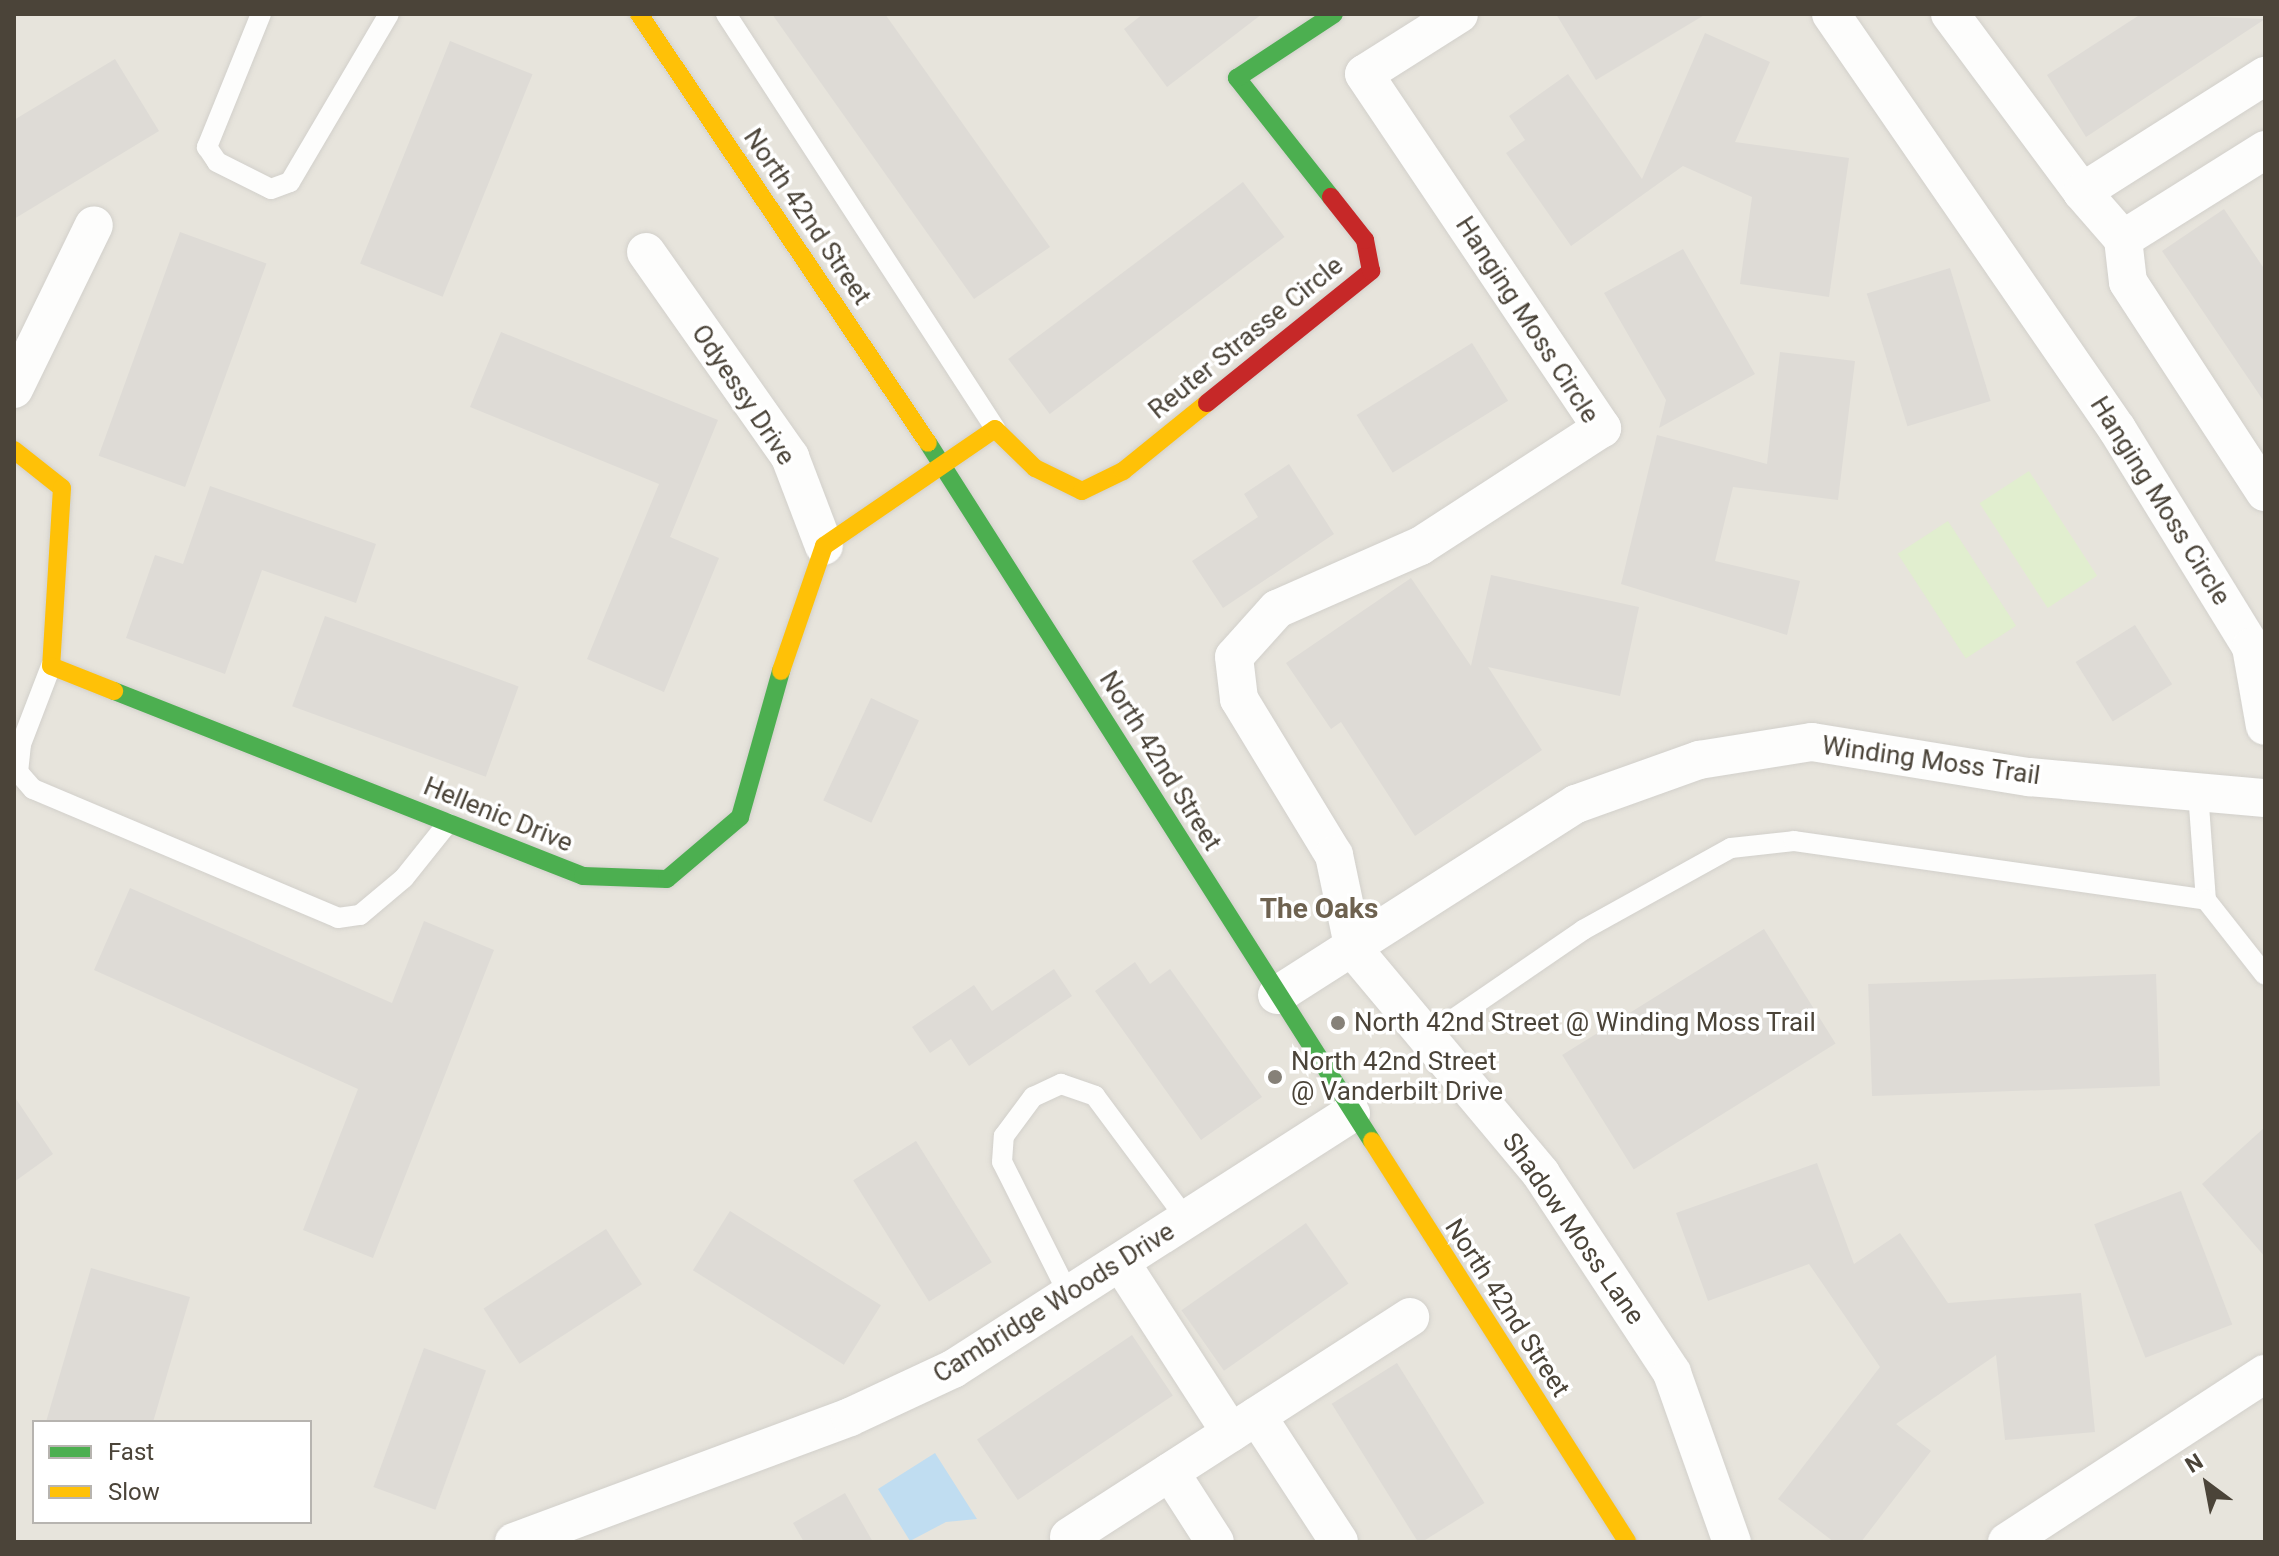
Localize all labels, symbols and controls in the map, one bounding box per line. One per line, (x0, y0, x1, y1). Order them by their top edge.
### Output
street label: North 42nd Street (737, 123, 877, 311)
street label: Hanging Moss Circle (1449, 211, 1605, 429)
street label: Reuter Strasse Circle (1143, 250, 1349, 426)
street label: Odyessy Drive (685, 319, 801, 471)
street label: Hanging Moss Circle (2083, 391, 2237, 611)
street label: North 42nd Street (1092, 666, 1228, 856)
street label: Winding Moss Trail (1820, 730, 2042, 792)
street label: Hellenic Drive (419, 771, 577, 859)
district label: The Oaks (1260, 892, 1378, 926)
place label: North 42nd Street @ Winding Moss Trail (1354, 1007, 1816, 1039)
marker: North 42nd Street @ Winding Moss Trail (1329, 1014, 1347, 1032)
place label: North 42nd Street @ Vanderbilt Drive (1291, 1046, 1503, 1108)
marker: North 42nd Street @ Vanderbilt Drive (1266, 1068, 1284, 1086)
street label: Shadow Moss Lane (1495, 1127, 1651, 1331)
street label: North 42nd Street (1438, 1213, 1576, 1403)
street label: Cambridge Woods Drive (928, 1216, 1180, 1390)
legend (32, 1420, 312, 1524)
text: Fast (108, 1438, 154, 1466)
north arrow (2167, 1444, 2247, 1524)
text: N (2181, 1449, 2207, 1478)
text: Slow (108, 1478, 160, 1506)

